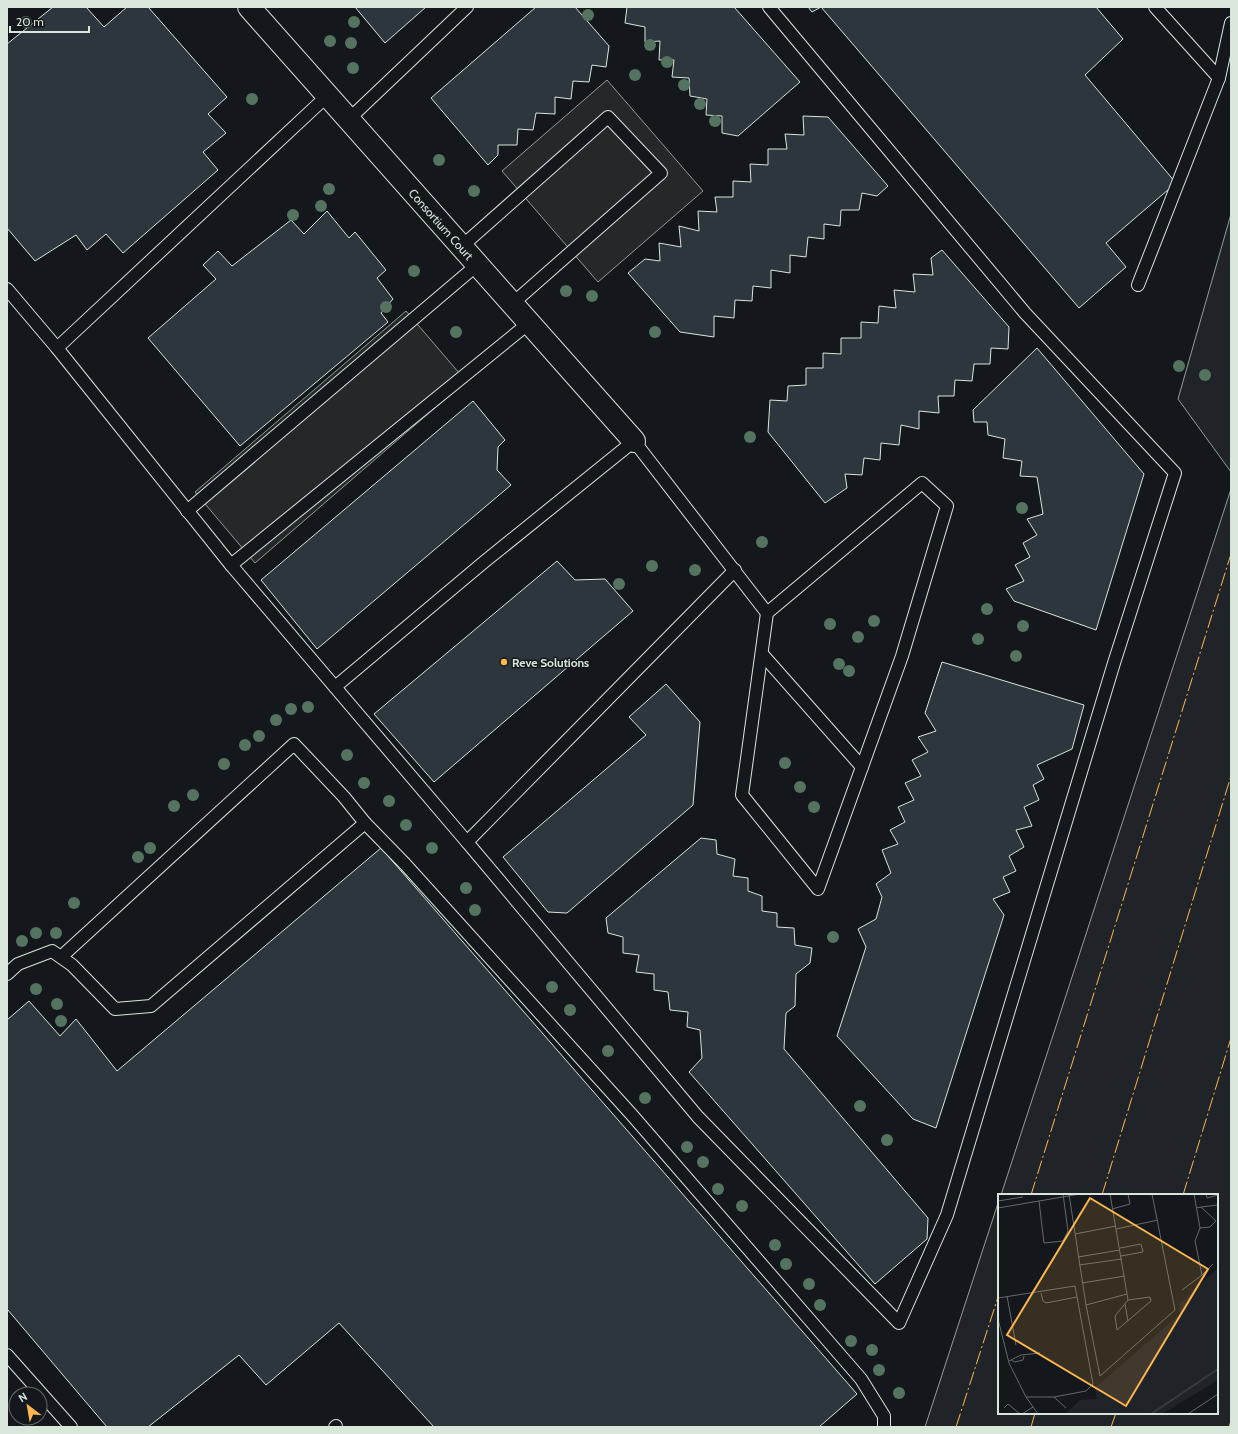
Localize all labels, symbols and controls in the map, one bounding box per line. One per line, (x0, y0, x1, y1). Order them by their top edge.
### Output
scale bar (10, 8, 89, 34)
text: 20 m (16, 14, 44, 29)
street label: Consortium Court (406, 185, 477, 263)
place label: Reve Solutions (512, 655, 589, 670)
marker: Reve Solutions (499, 657, 509, 667)
inset map (998, 1194, 1218, 1414)
north arrow (8, 1386, 48, 1426)
text: N (16, 1389, 30, 1405)

